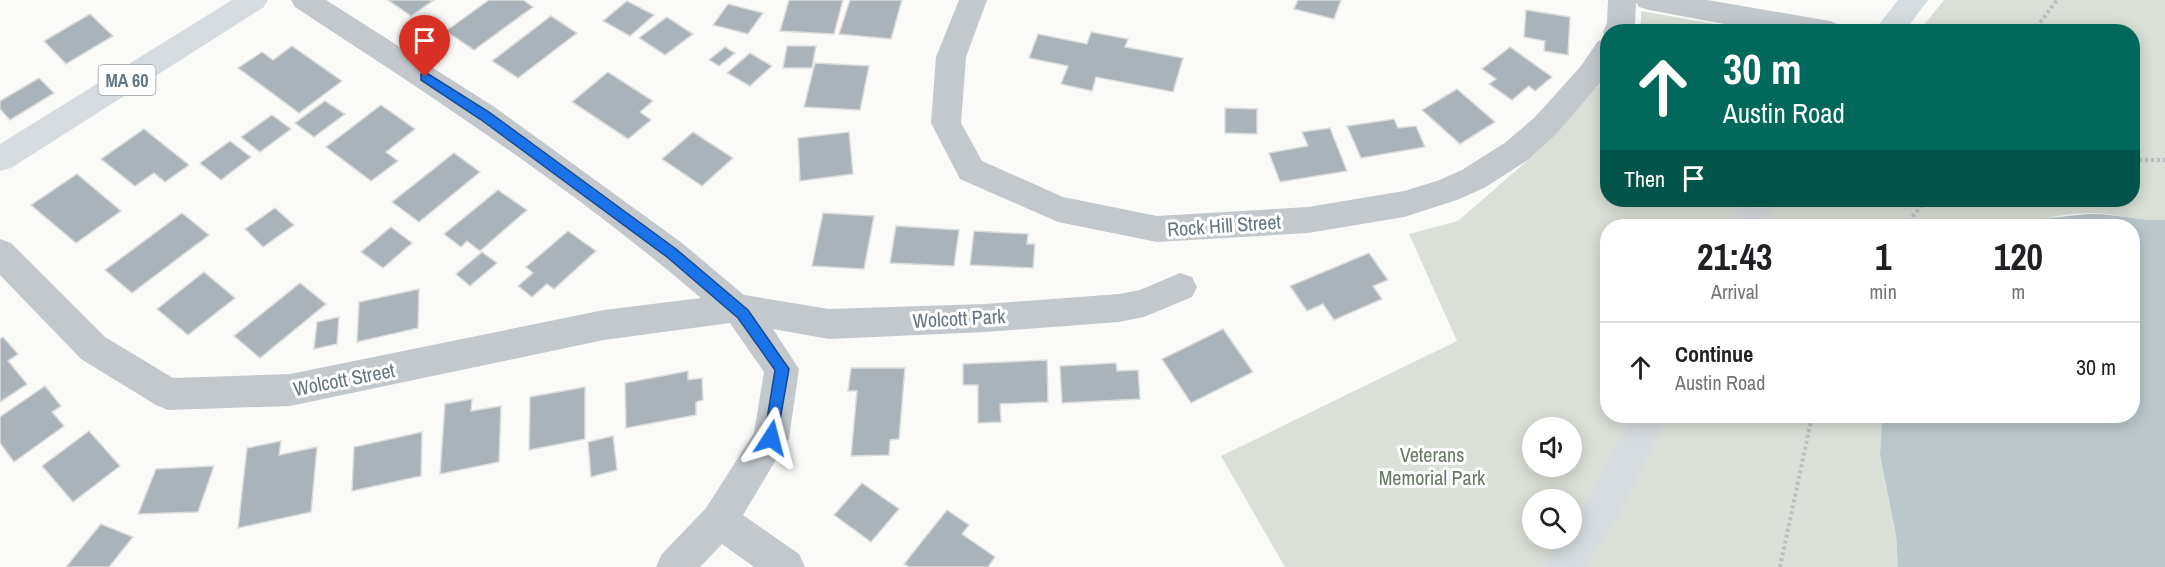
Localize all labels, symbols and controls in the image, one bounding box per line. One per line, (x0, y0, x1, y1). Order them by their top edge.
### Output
pin (399, 15, 450, 77)
icon: arrive (408, 24, 441, 57)
text: 30 m (1723, 41, 1802, 97)
icon: ahead (1624, 48, 1702, 126)
road number: MA 60 (98, 65, 156, 95)
text: Austin Road (1723, 95, 1845, 131)
icon: arrive (1677, 162, 1710, 195)
text: Then (1624, 164, 1665, 194)
street label: Rock Hill Street (1166, 208, 1282, 242)
text: 21:43 (1697, 233, 1772, 281)
text: 1 (1875, 233, 1891, 281)
text: 120 (1994, 233, 2043, 281)
text: Arrival (1711, 278, 1758, 305)
text: min (1869, 278, 1897, 305)
text: m (2012, 278, 2025, 305)
street label: Wolcott Park (912, 302, 1007, 334)
text: Continue (1675, 339, 1753, 369)
icon: ahead (1624, 351, 1657, 384)
text: 30 m (2076, 352, 2116, 382)
street label: Wolcott Street (291, 356, 397, 402)
text: Austin Road (1675, 369, 1765, 396)
position arrow (739, 406, 803, 470)
map controls (1522, 417, 1582, 549)
button: sound (1522, 417, 1582, 477)
park label: Veterans Memorial Park (1379, 441, 1486, 491)
button: search (1522, 489, 1582, 549)

